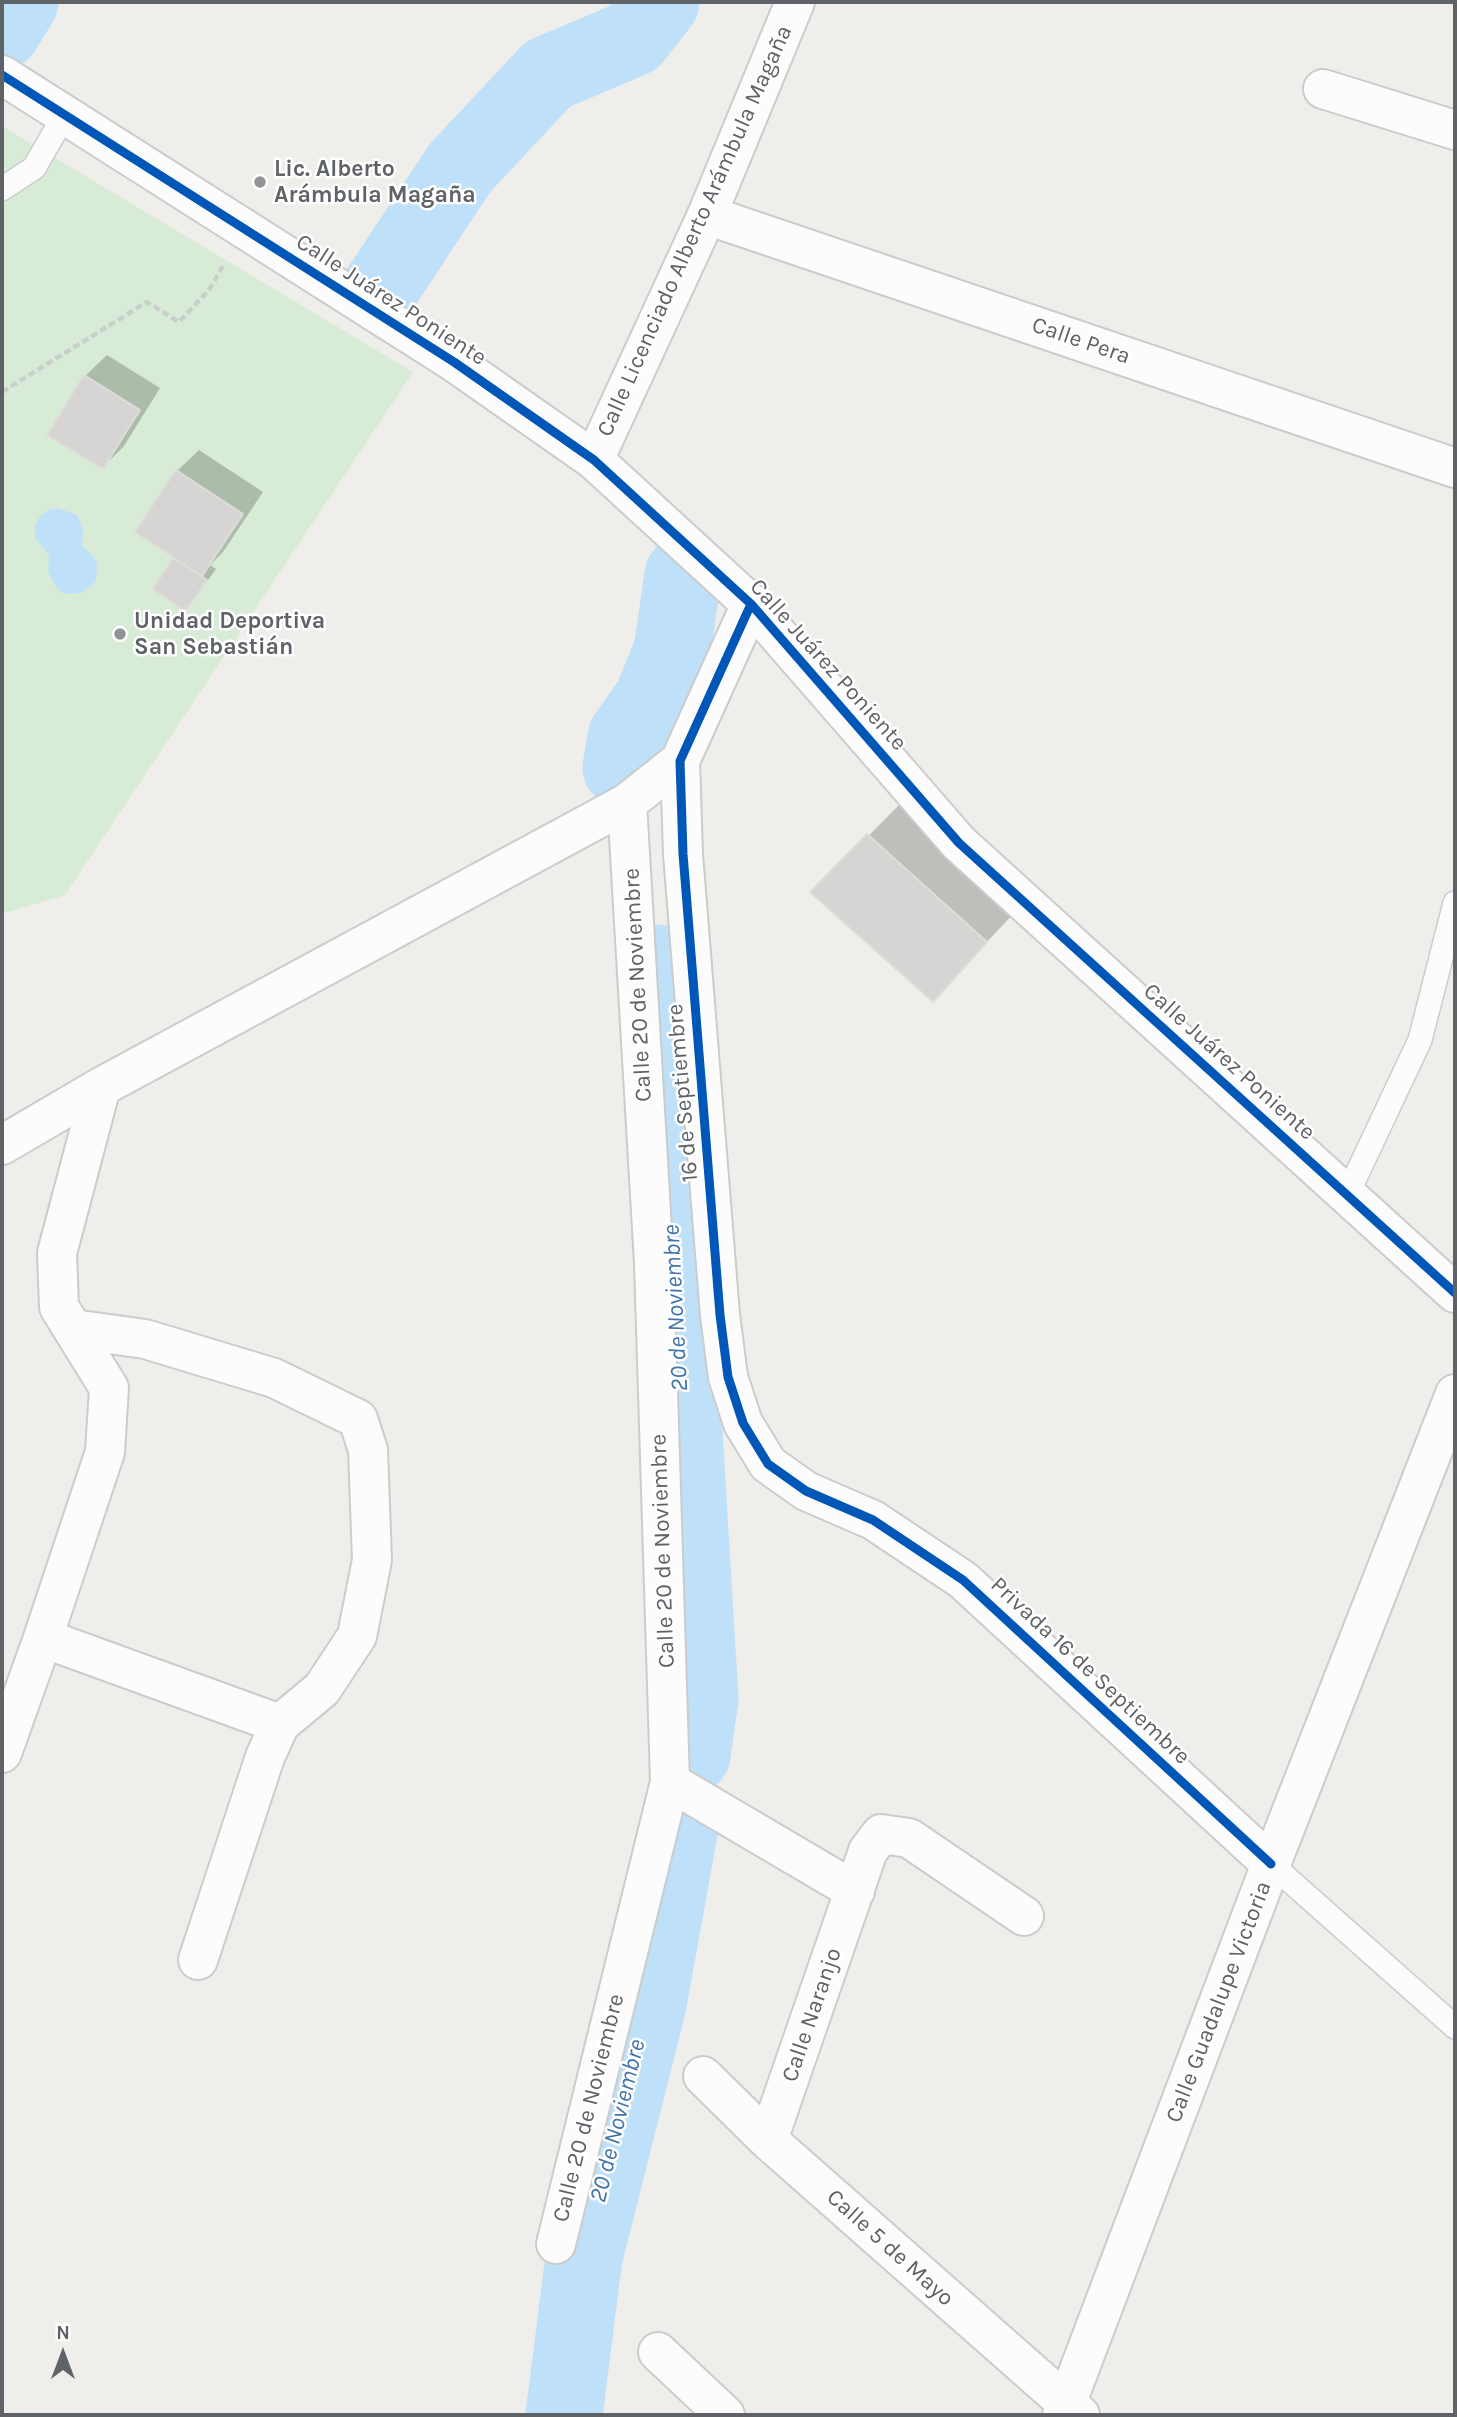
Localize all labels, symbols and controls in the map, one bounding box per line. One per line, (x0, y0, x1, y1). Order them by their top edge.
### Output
street label: Calle Licenciado Alberto Arámbula Magaña (591, 21, 799, 441)
place label: Lic. Alberto Arámbula Magaña (274, 155, 476, 209)
marker: Lic. Alberto Arámbula Magaña (252, 174, 268, 190)
street label: Calle Juárez Poniente (291, 228, 491, 372)
street label: Calle Pera (1028, 311, 1134, 371)
street label: Calle Juárez Poniente (744, 573, 912, 757)
place label: Unidad Deportiva San Sebastián (134, 607, 325, 661)
marker: Unidad Deportiva San Sebastián (112, 626, 128, 642)
street label: Calle 20 de Noviembre (618, 867, 658, 1103)
street label: Calle Juárez Poniente (1137, 978, 1321, 1146)
street label: 16 de Septiembre (661, 1003, 705, 1183)
water label: 20 de Noviembre (657, 1224, 695, 1392)
street label: Calle 20 de Noviembre (645, 1434, 681, 1668)
street label: Privada 16 de Septiembre (985, 1571, 1195, 1771)
street label: Calle Guadalupe Victoria (1160, 1877, 1278, 2127)
street label: Calle Naranjo (776, 1944, 848, 2086)
street label: Calle 20 de Noviembre (547, 1991, 631, 2225)
water label: 20 de Noviembre (584, 2037, 652, 2205)
street label: Calle 5 de Mayo (821, 2184, 959, 2312)
north arrow (28, 2319, 98, 2389)
text: N (56, 2322, 70, 2344)

